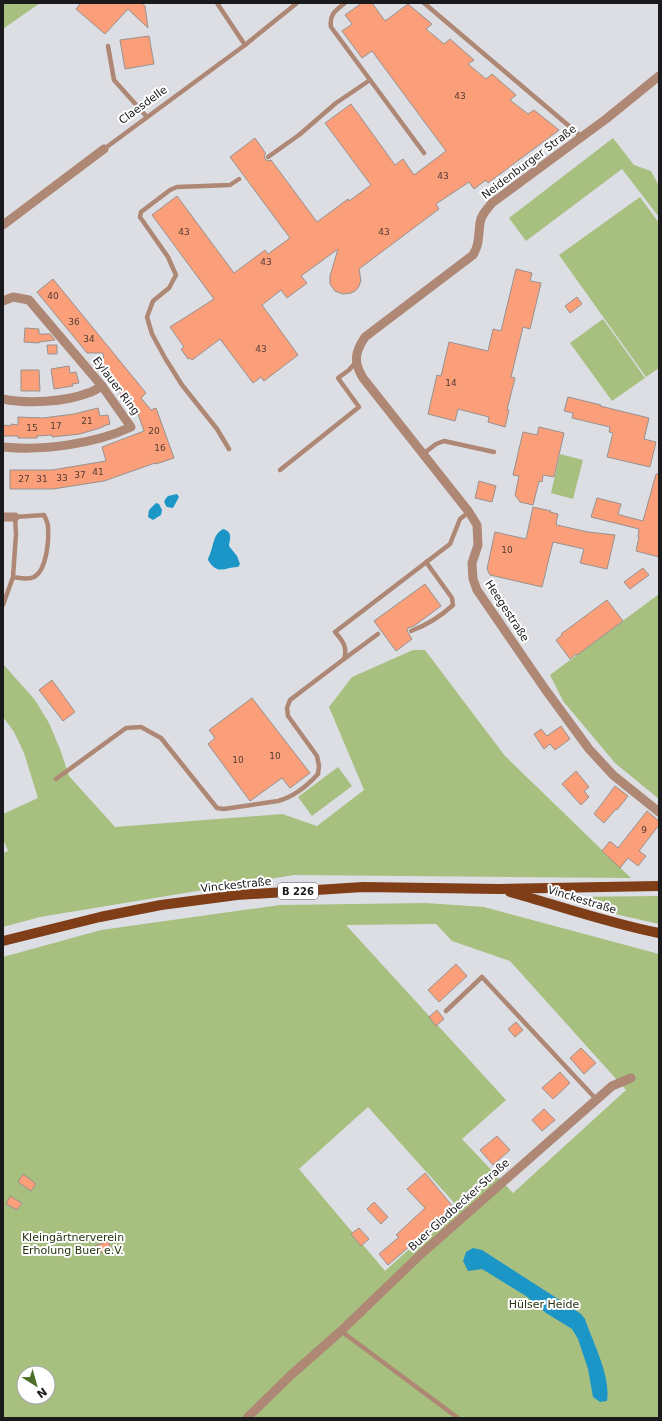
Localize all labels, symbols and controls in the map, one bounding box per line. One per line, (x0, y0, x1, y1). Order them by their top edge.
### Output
street label: Claesdelle (116, 83, 170, 127)
house number: 43 (454, 91, 466, 101)
street label: Neidenburger Straße (479, 122, 579, 202)
house number: 43 (437, 171, 449, 181)
house number: 43 (178, 227, 190, 237)
house number: 43 (378, 227, 390, 237)
house number: 43 (260, 257, 272, 267)
house number: 40 (47, 291, 59, 301)
house number: 36 (68, 317, 80, 327)
house number: 34 (83, 334, 95, 344)
house number: 43 (255, 344, 267, 354)
street label: Eylauer Ring (90, 354, 142, 418)
house number: 14 (445, 378, 457, 388)
house number: 21 (81, 416, 93, 426)
house number: 17 (50, 421, 62, 431)
house number: 15 (26, 423, 38, 433)
house number: 20 (148, 426, 160, 436)
house number: 16 (154, 443, 166, 453)
house number: 41 (92, 467, 104, 477)
house number: 37 (74, 470, 86, 480)
house number: 33 (56, 473, 68, 483)
house number: 27 (18, 474, 30, 484)
house number: 31 (36, 474, 48, 484)
house number: 10 (501, 545, 513, 555)
street label: Heegestraße (482, 578, 532, 644)
house number: 10 (269, 751, 281, 761)
house number: 10 (232, 755, 244, 765)
house number: 9 (641, 825, 647, 835)
street label: Vinckestraße (200, 875, 272, 895)
road number: B 226 (278, 883, 318, 899)
street label: Vinckestraße (546, 883, 618, 917)
street label: Buer-Gladbecker-Straße (406, 1156, 512, 1254)
park label: Kleingärtnerverein Erholung Buer e.V. (22, 1231, 124, 1257)
park label: Hülser Heide (509, 1298, 580, 1311)
north arrow (16, 1365, 56, 1405)
text: N (34, 1385, 49, 1401)

